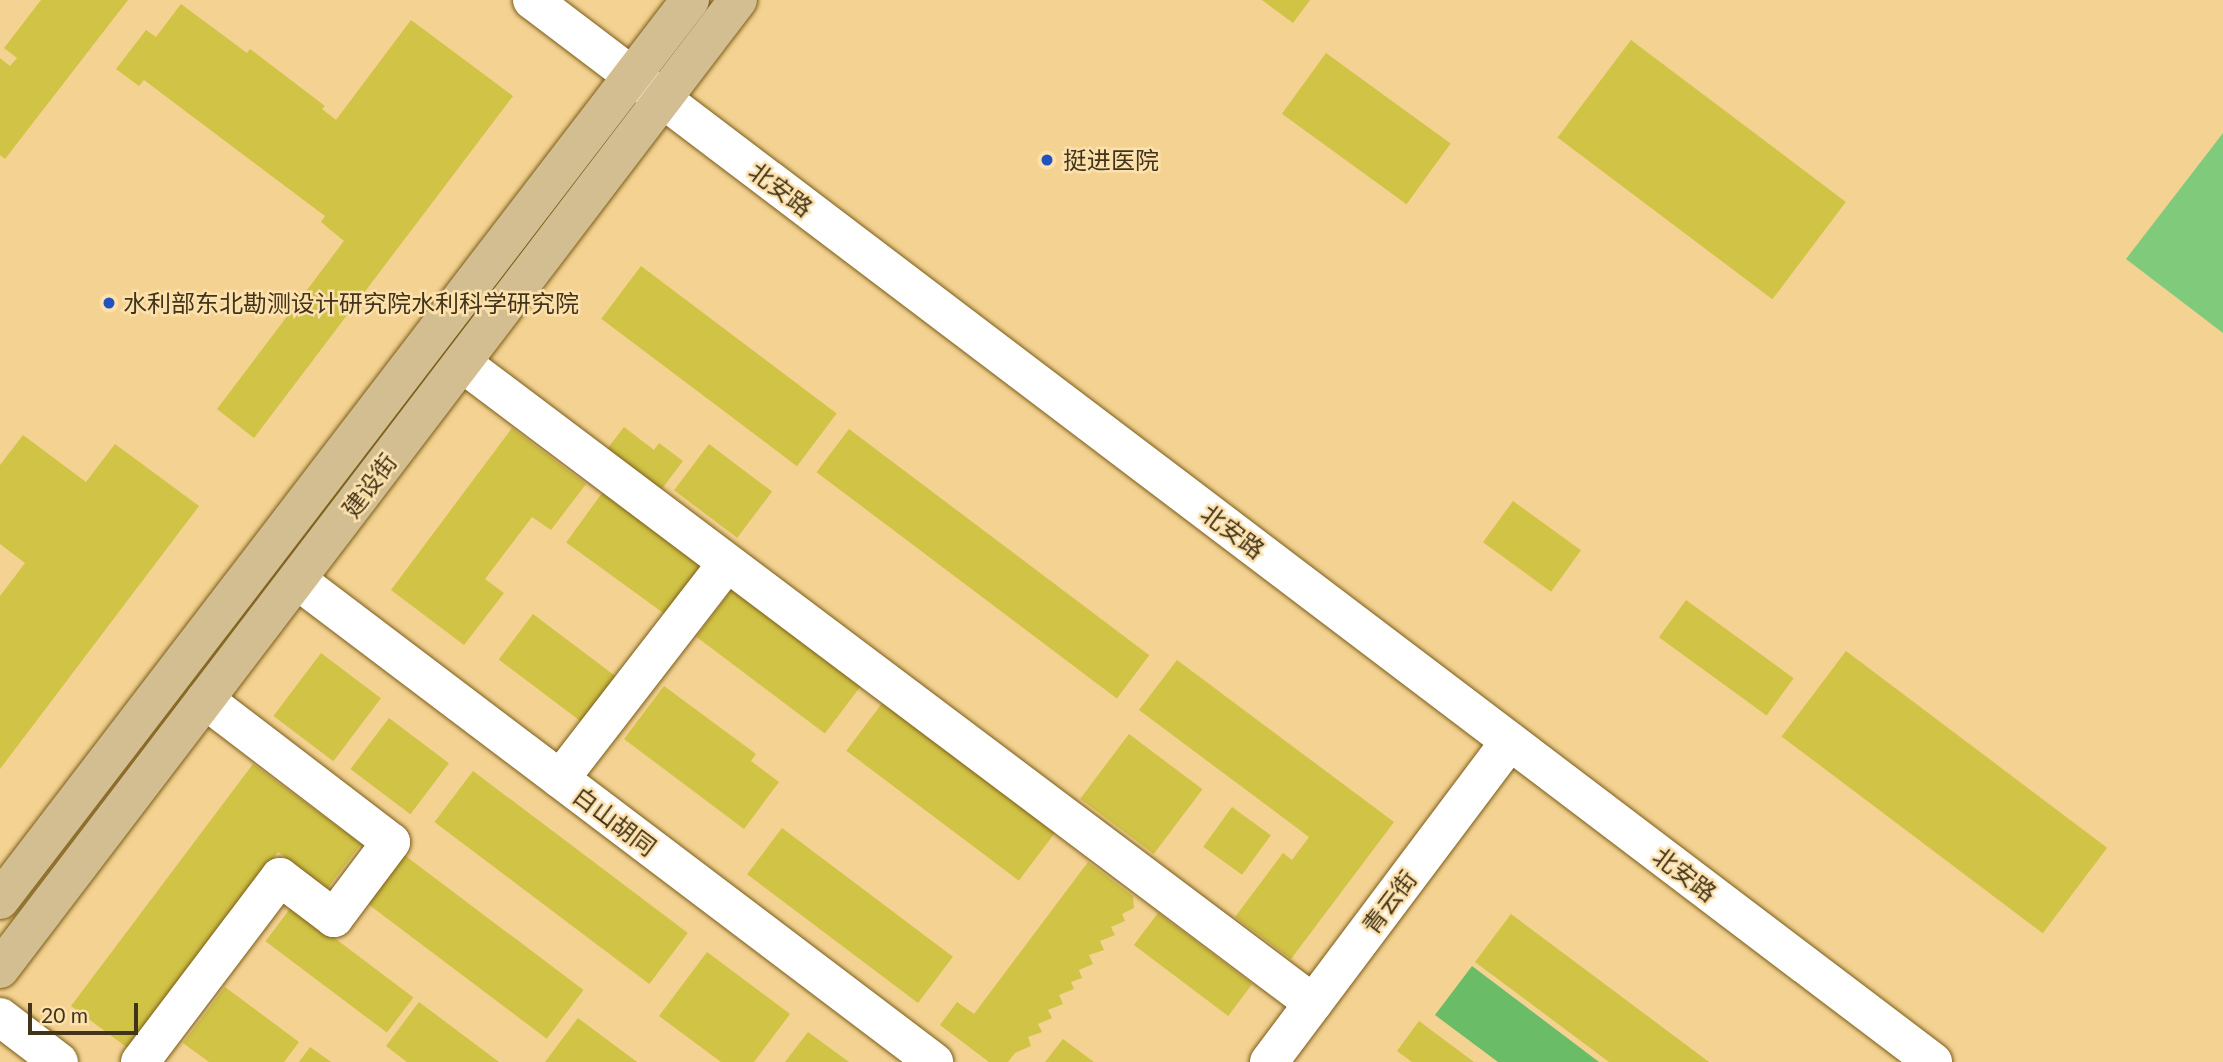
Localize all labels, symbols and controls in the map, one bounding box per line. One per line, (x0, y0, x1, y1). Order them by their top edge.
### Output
place label: 挺进医院 (1063, 146, 1159, 174)
marker: 挺进医院 (1037, 150, 1057, 170)
street label: 北安路 (744, 156, 818, 222)
place label: 水利部东北勘测设计研究院水利科学研究院 (123, 289, 579, 317)
marker: 水利部东北勘测设计研究院水利科学研究院 (101, 295, 117, 311)
street label: 建设街 (336, 448, 402, 522)
street label: 北安路 (1196, 498, 1270, 564)
street label: 白山胡同 (568, 781, 662, 861)
street label: 北安路 (1648, 841, 1722, 907)
street label: 青云街 (1356, 865, 1422, 939)
scale bar (32, 988, 142, 1032)
text: 20 m (41, 1002, 88, 1027)

